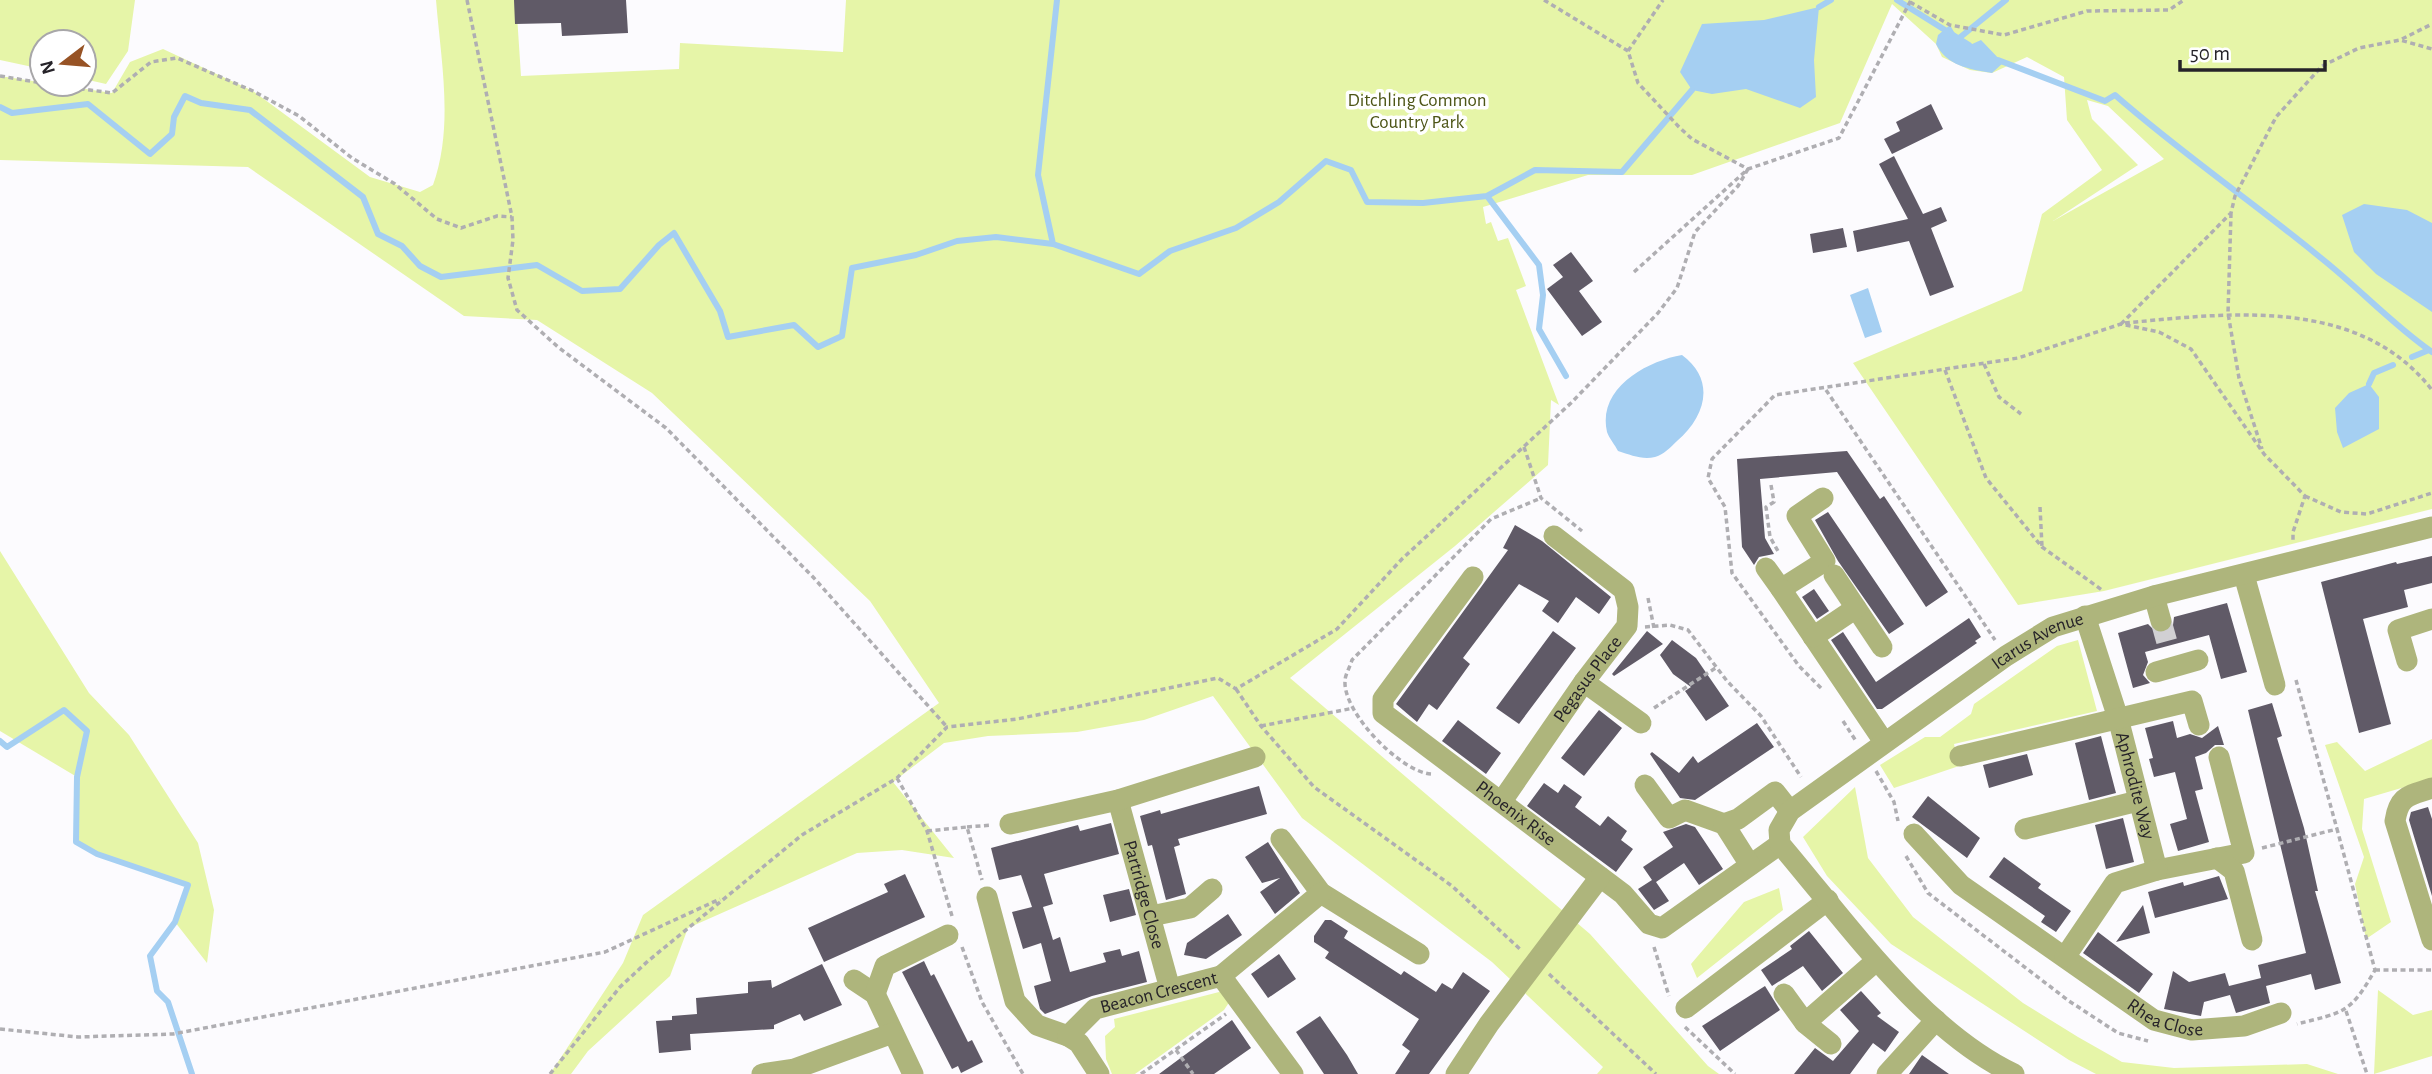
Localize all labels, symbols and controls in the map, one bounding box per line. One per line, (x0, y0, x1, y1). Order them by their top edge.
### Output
north arrow (28, 28, 98, 98)
scale bar (2180, 28, 2325, 72)
text: 50 m (2190, 43, 2230, 64)
text: N (37, 58, 59, 76)
park label: Ditchling Common Country Park (1347, 91, 1487, 132)
street label: Icarus Avenue (1988, 609, 2086, 673)
street label: Pegasus Place (1550, 632, 1625, 726)
street label: Aphrodite Way (2112, 730, 2158, 841)
street label: Phoenix Rise (1472, 777, 1559, 849)
street label: Partridge Close (1120, 838, 1168, 951)
street label: Beacon Crescent (1098, 968, 1219, 1017)
street label: Rhea Close (2124, 995, 2204, 1040)

